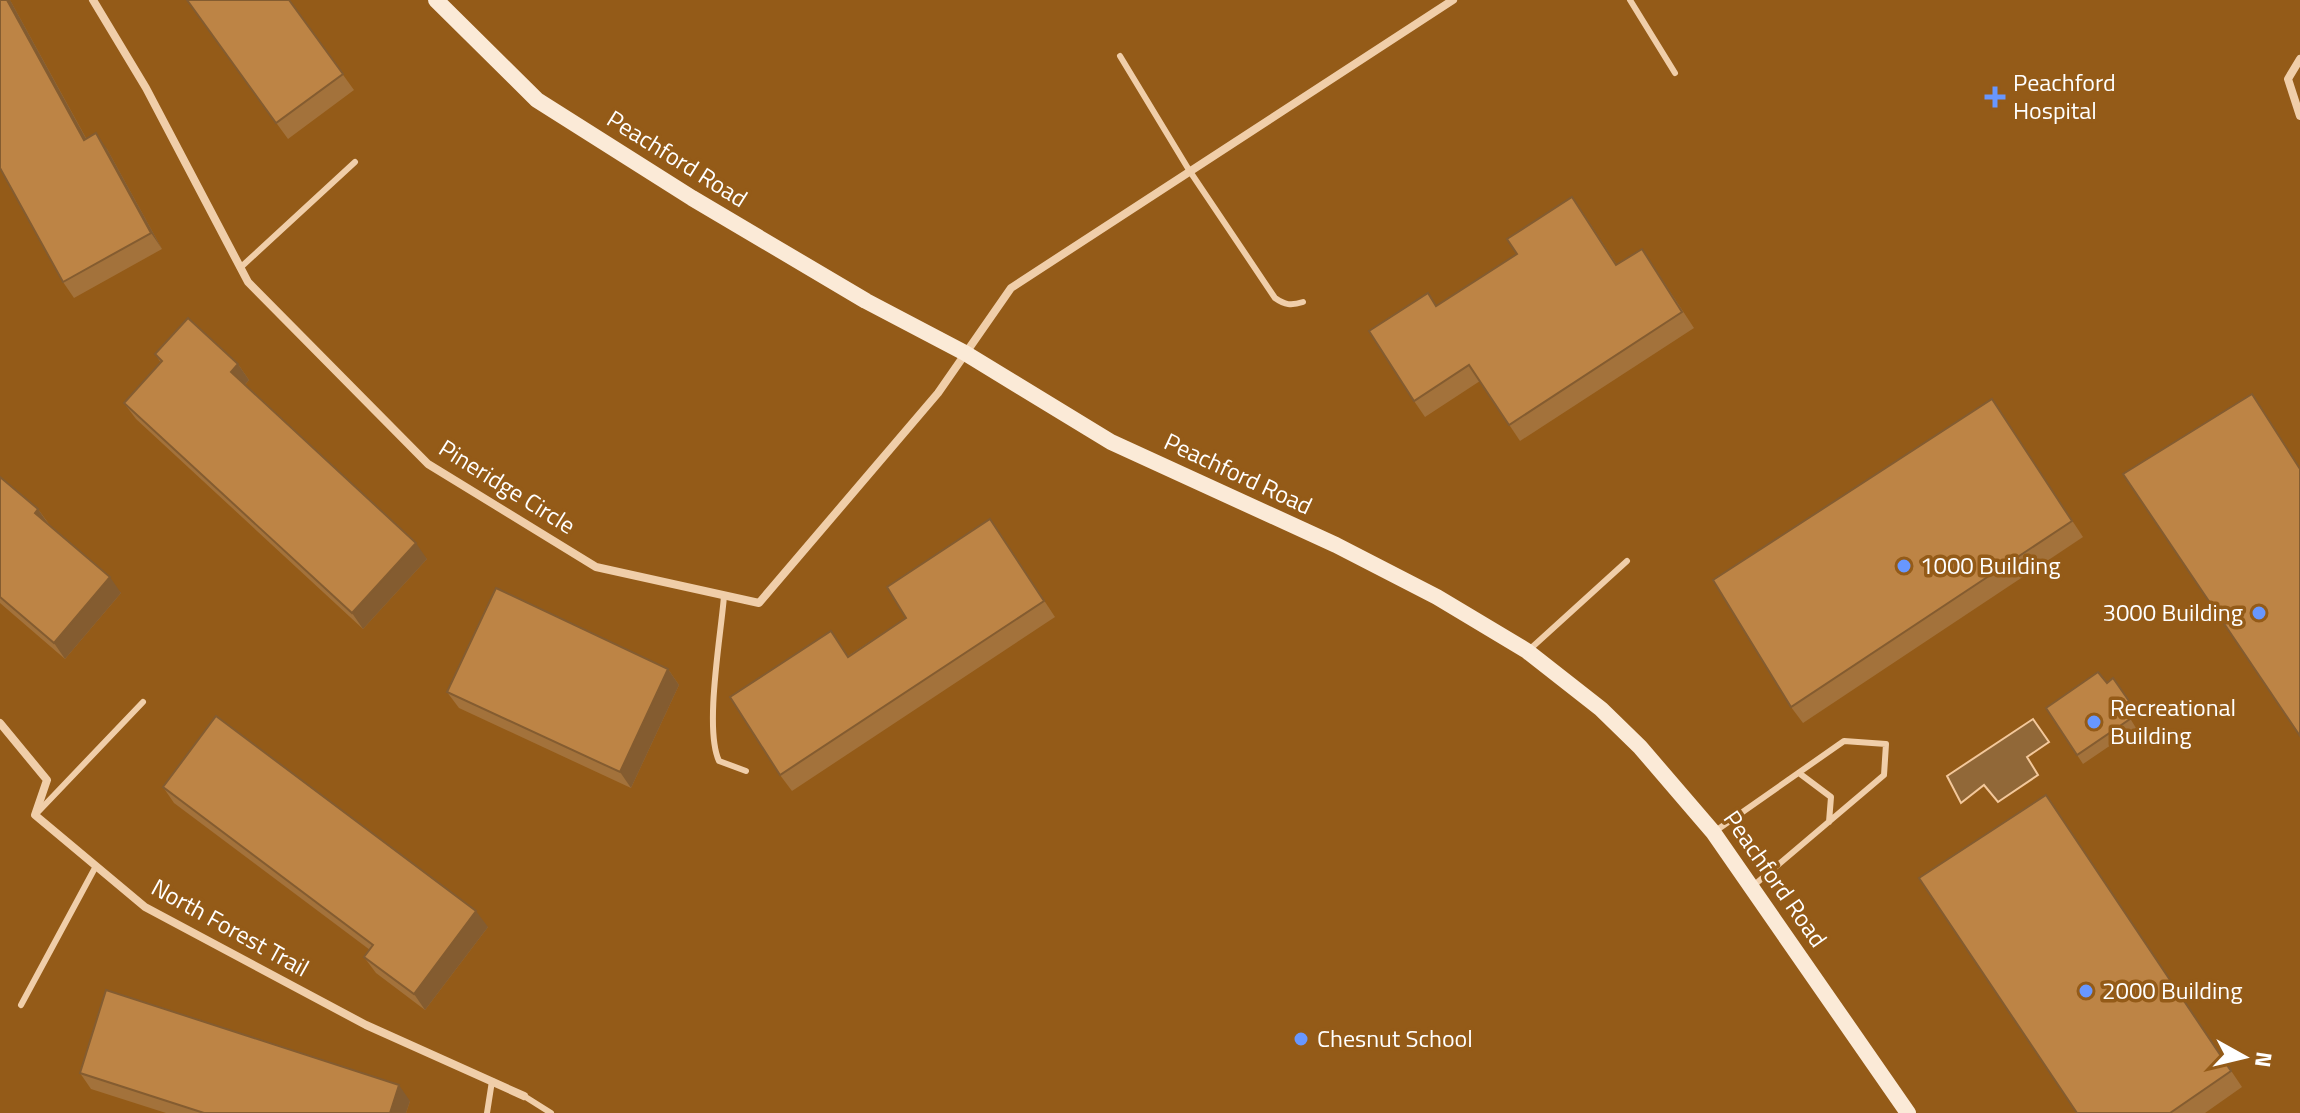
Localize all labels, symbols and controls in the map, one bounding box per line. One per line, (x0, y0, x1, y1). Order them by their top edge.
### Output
place label: Peachford Hospital (2013, 64, 2116, 128)
marker: Peachford Hospital (1984, 86, 2006, 108)
street label: Peachford Road (600, 101, 755, 216)
street label: Peachford Road (1158, 423, 1319, 523)
street label: Pineridge Circle (432, 430, 583, 542)
place label: 1000 Building (1920, 547, 2061, 583)
marker: 1000 Building (1895, 557, 1913, 575)
place label: 3000 Building (2102, 594, 2243, 630)
marker: 3000 Building (2250, 604, 2268, 622)
place label: Recreational Building (2110, 689, 2236, 753)
marker: Recreational Building (2085, 713, 2103, 731)
street label: Peachford Road (1715, 803, 1836, 954)
street label: North Forest Trail (145, 869, 316, 985)
place label: 2000 Building (2102, 972, 2243, 1008)
marker: 2000 Building (2077, 982, 2095, 1000)
north arrow (2204, 1017, 2284, 1097)
place label: Chesnut School (1317, 1020, 1473, 1056)
marker: Chesnut School (1292, 1030, 1310, 1048)
text: N (2246, 1050, 2282, 1070)

